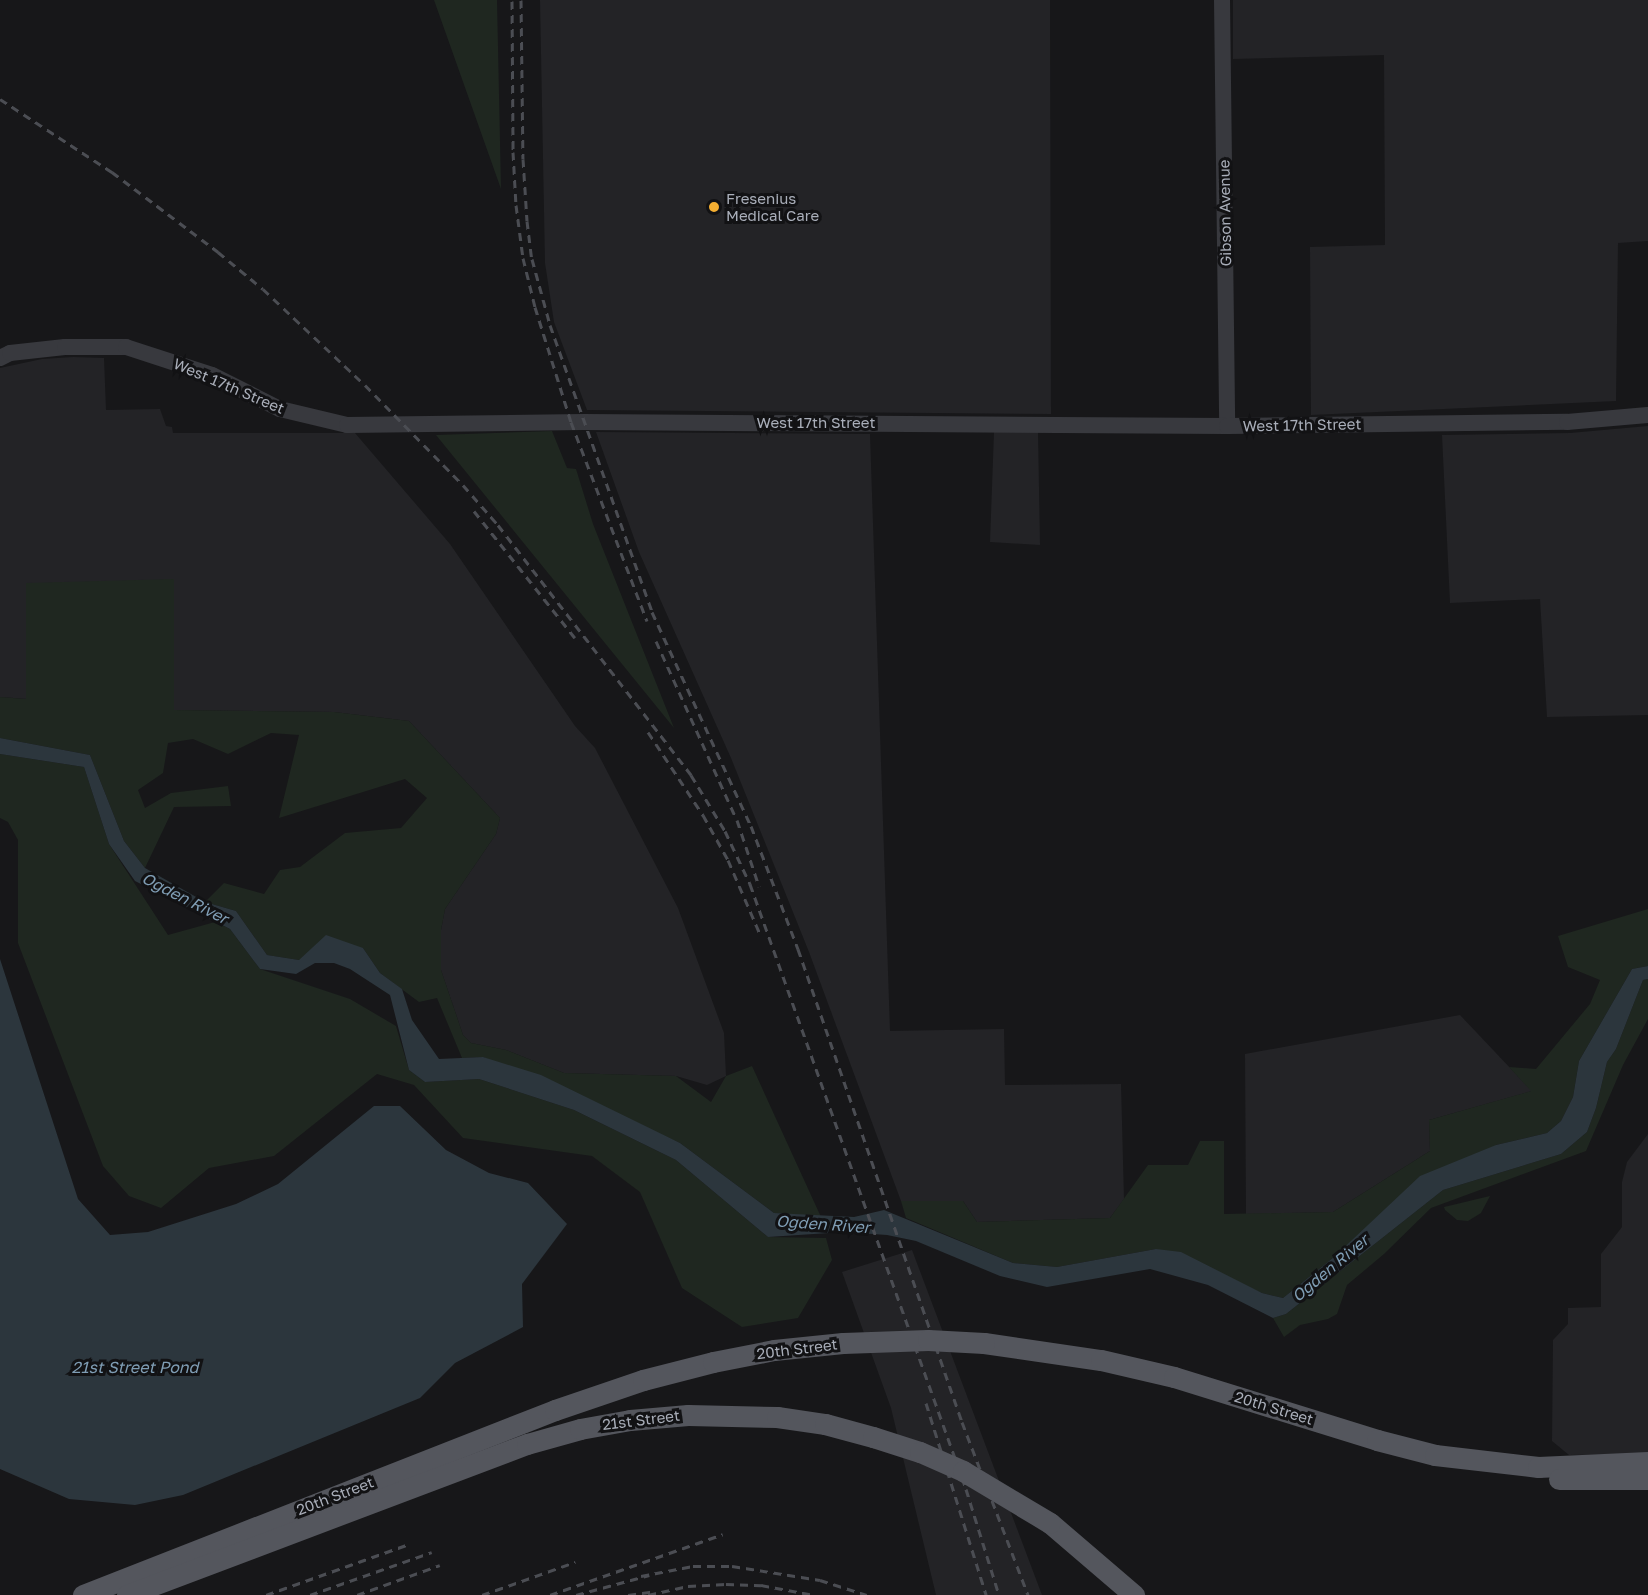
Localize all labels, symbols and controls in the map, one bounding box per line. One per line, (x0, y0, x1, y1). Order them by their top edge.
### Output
street label: Gibson Avenue (1215, 160, 1235, 266)
place label: Fresenius Medical Care (726, 189, 819, 224)
marker: Fresenius Medical Care (707, 200, 721, 214)
street label: West 17th Street (171, 355, 287, 417)
street label: West 17th Street (757, 414, 875, 432)
street label: West 17th Street (1242, 415, 1362, 435)
water label: Ogden River (139, 868, 231, 928)
water label: Ogden River (775, 1211, 871, 1237)
water label: Ogden River (1288, 1230, 1372, 1306)
street label: 20th Street (756, 1335, 838, 1363)
water label: 21st Street Pond (72, 1357, 198, 1377)
street label: 20th Street (1232, 1387, 1316, 1429)
street label: 21st Street (601, 1406, 681, 1434)
street label: 20th Street (294, 1473, 376, 1519)

